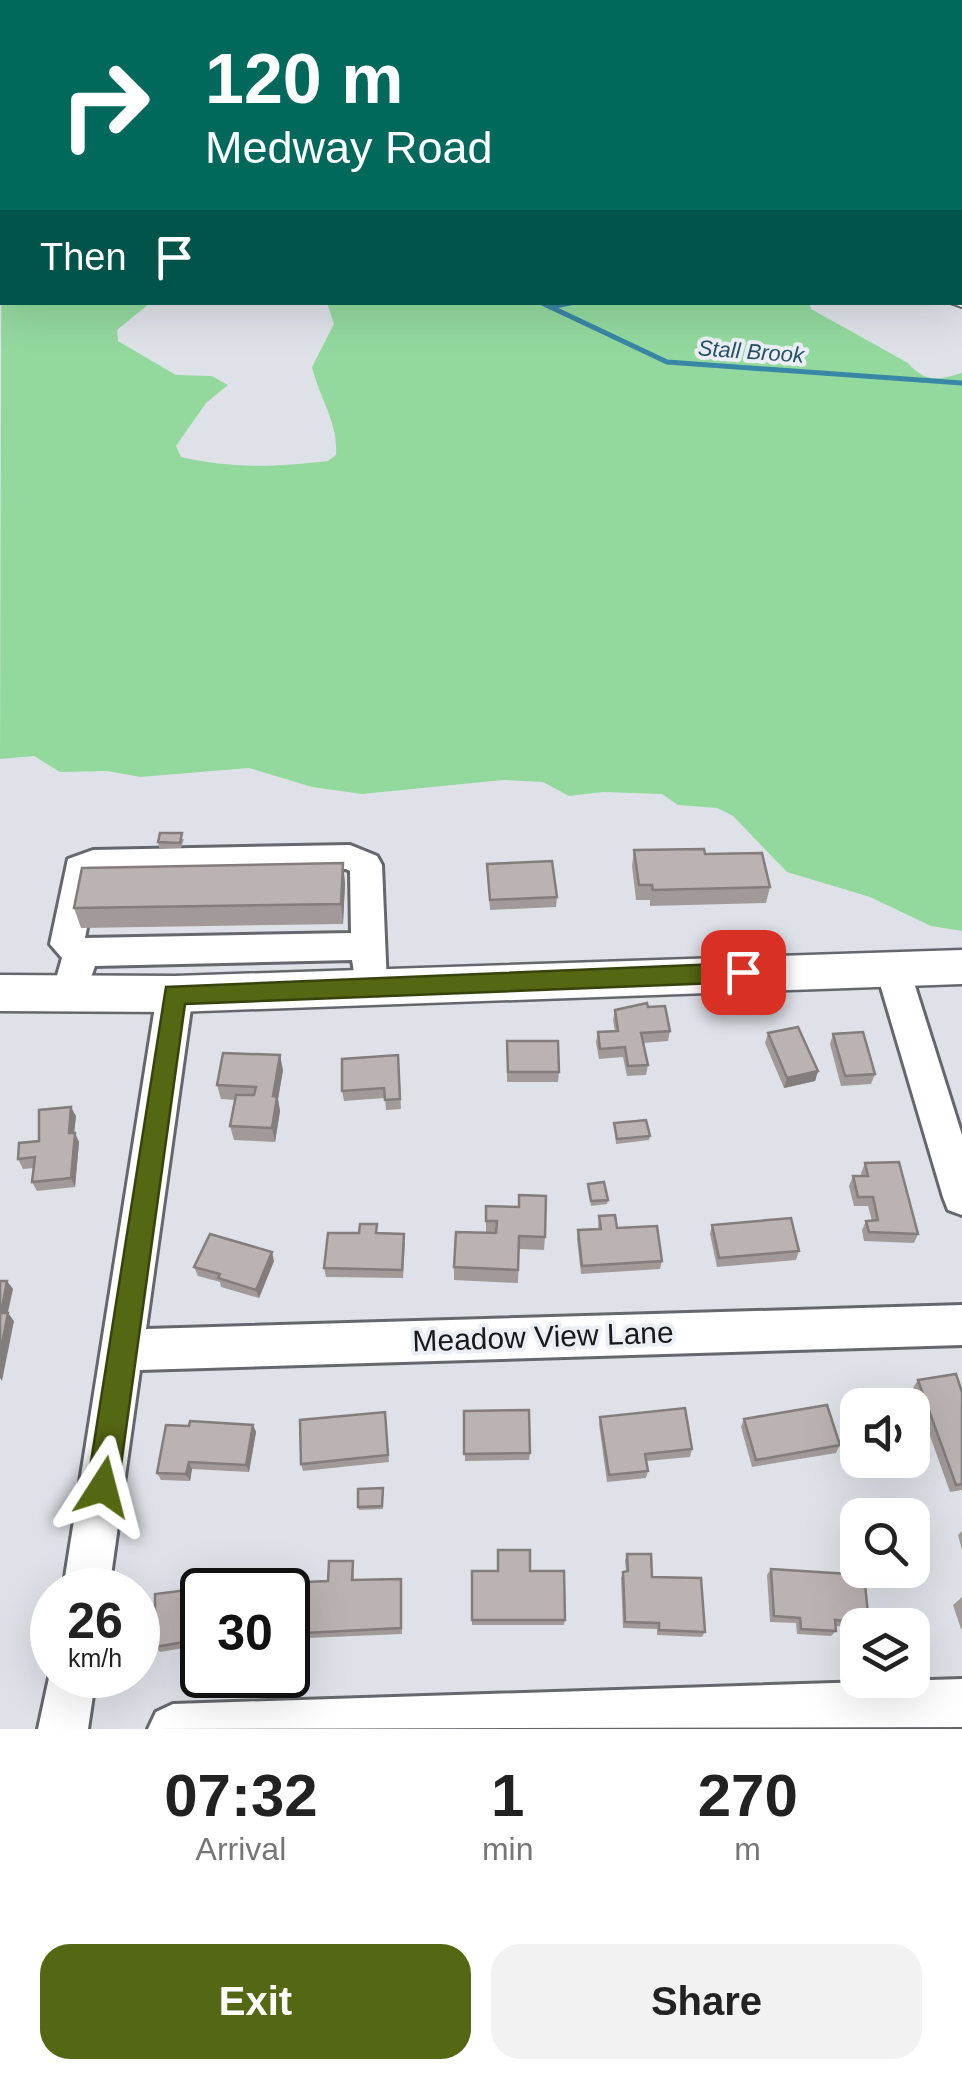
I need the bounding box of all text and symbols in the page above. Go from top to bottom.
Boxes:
icon: right [40,40,170,170]
text: 120 m [205,40,403,118]
text: Medway Road [205,122,493,173]
icon: arrive [147,230,202,285]
text: Then [40,236,127,278]
water label: Stall Brook [697,335,806,368]
pin [701,930,786,1015]
icon: arrive [716,945,771,1000]
street label: Meadow View Lane [412,1315,674,1358]
map controls [840,1388,930,1698]
button: sound [840,1388,930,1478]
position arrow [51,1435,155,1539]
button: search [840,1498,930,1588]
speed limit sign: 30 [180,1568,310,1698]
text: 26 [67,1593,123,1649]
button: layers [840,1608,930,1698]
text: km/h [68,1644,122,1672]
text: 07:32 [164,1762,318,1829]
text: 1 [491,1762,524,1829]
text: 270 [698,1762,798,1829]
text: Arrival [196,1831,286,1867]
text: min [482,1831,533,1867]
text: m [734,1831,761,1867]
button: Exit [40,1944,471,2059]
button: Share [491,1944,922,2059]

